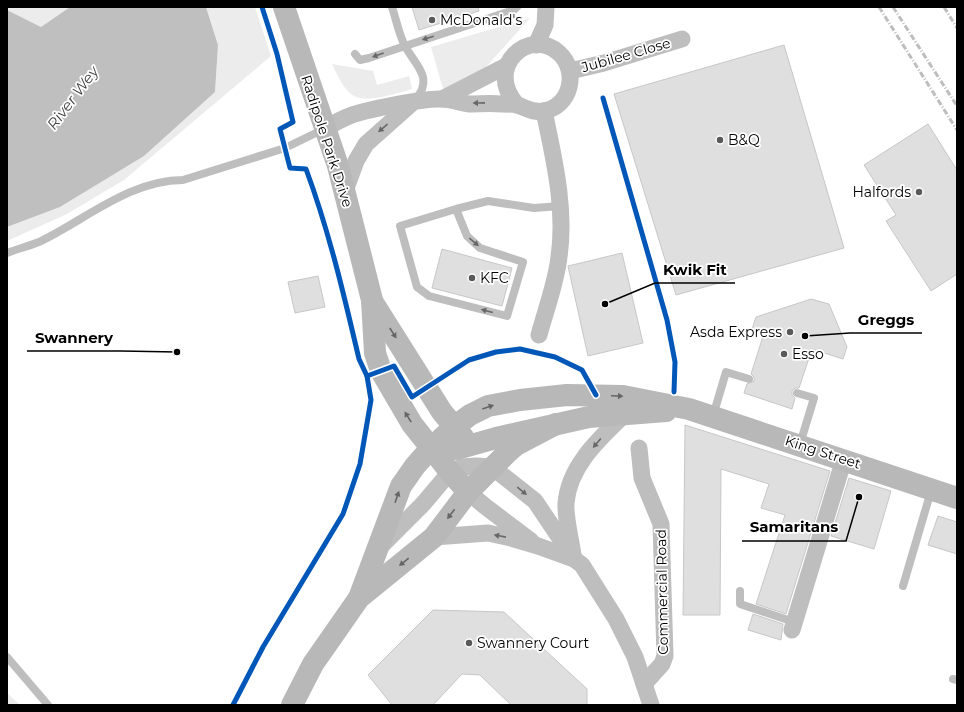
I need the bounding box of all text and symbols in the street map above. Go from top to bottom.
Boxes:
place label: McDonald's [440,11,522,29]
marker: McDonald's [427,15,437,25]
street label: Jubilee Close [578,34,673,77]
one-way arrow [421,35,433,41]
one-way arrow [372,52,384,58]
water label: River Wey [43,62,103,133]
street label: Radipole Park Drive [297,73,357,209]
one-way arrow [473,100,485,107]
one-way arrow [378,123,388,132]
place label: B&Q [728,131,760,149]
marker: B&Q [715,135,725,145]
place label: Halfords [852,183,911,201]
marker: Halfords [914,187,924,197]
one-way arrow [469,238,479,247]
callout: Kwik Fit [655,256,735,283]
text: Kwik Fit [663,260,727,279]
place label: KFC [480,269,509,287]
marker: KFC [467,273,477,283]
callout: Greggs [850,306,922,333]
one-way arrow [481,308,493,314]
text: Greggs [858,310,914,329]
place label: Asda Express [690,323,782,341]
callout: Swannery [27,324,121,351]
marker: Asda Express [785,327,795,337]
text: Swannery [35,328,114,347]
one-way arrow [389,328,397,338]
place label: Esso [792,345,824,363]
marker: Esso [779,349,789,359]
one-way arrow [611,392,623,399]
one-way arrow [483,404,495,410]
one-way arrow [404,411,411,423]
street label: King Street [783,431,864,473]
one-way arrow [592,437,601,448]
one-way arrow [517,487,528,496]
one-way arrow [395,491,401,503]
one-way arrow [447,509,456,520]
callout: Samaritans [742,514,846,541]
text: Samaritans [750,517,838,536]
street label: Commercial Road [652,529,672,655]
one-way arrow [494,532,506,538]
one-way arrow [399,557,410,566]
place label: Swannery Court [477,634,590,652]
marker: Swannery Court [464,638,474,648]

